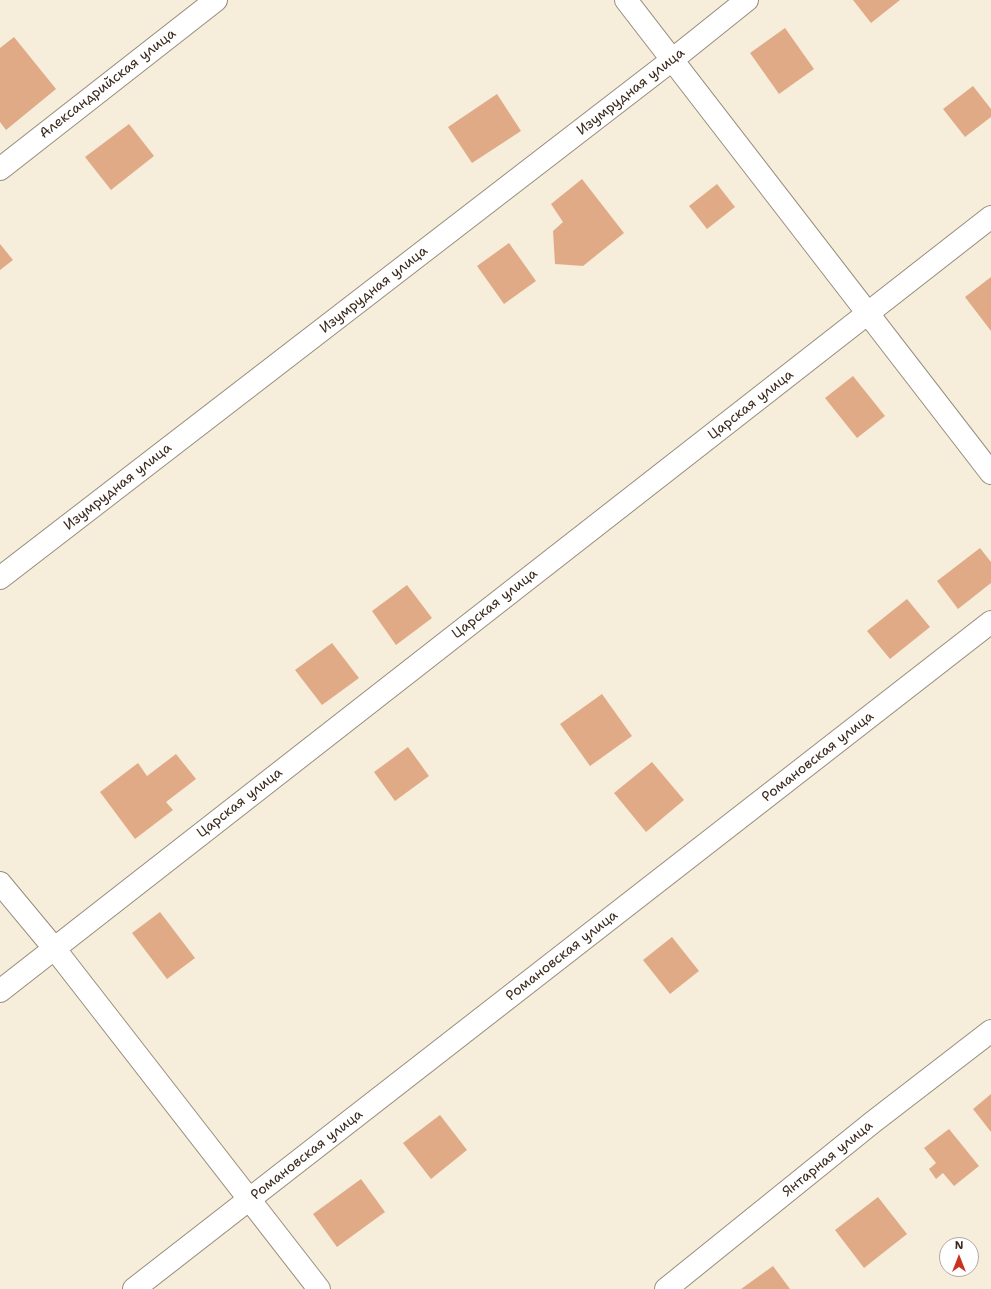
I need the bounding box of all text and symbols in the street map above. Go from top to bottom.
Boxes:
street label: Александрийская улица [36,25,180,143]
street label: Изумрудная улица [574,45,688,139]
street label: Изумрудная улица [317,243,431,337]
street label: Царская улица [705,366,797,444]
street label: Изумрудная улица [61,440,175,534]
street label: Царская улица [449,565,541,643]
street label: Романовская улица [759,708,877,806]
street label: Царская улица [194,764,286,842]
street label: Романовская улица [503,907,621,1005]
street label: Романовская улица [248,1106,366,1204]
street label: Янтарная улица [779,1117,877,1201]
north arrow [939,1237,979,1277]
text: N [955,1238,963,1253]

